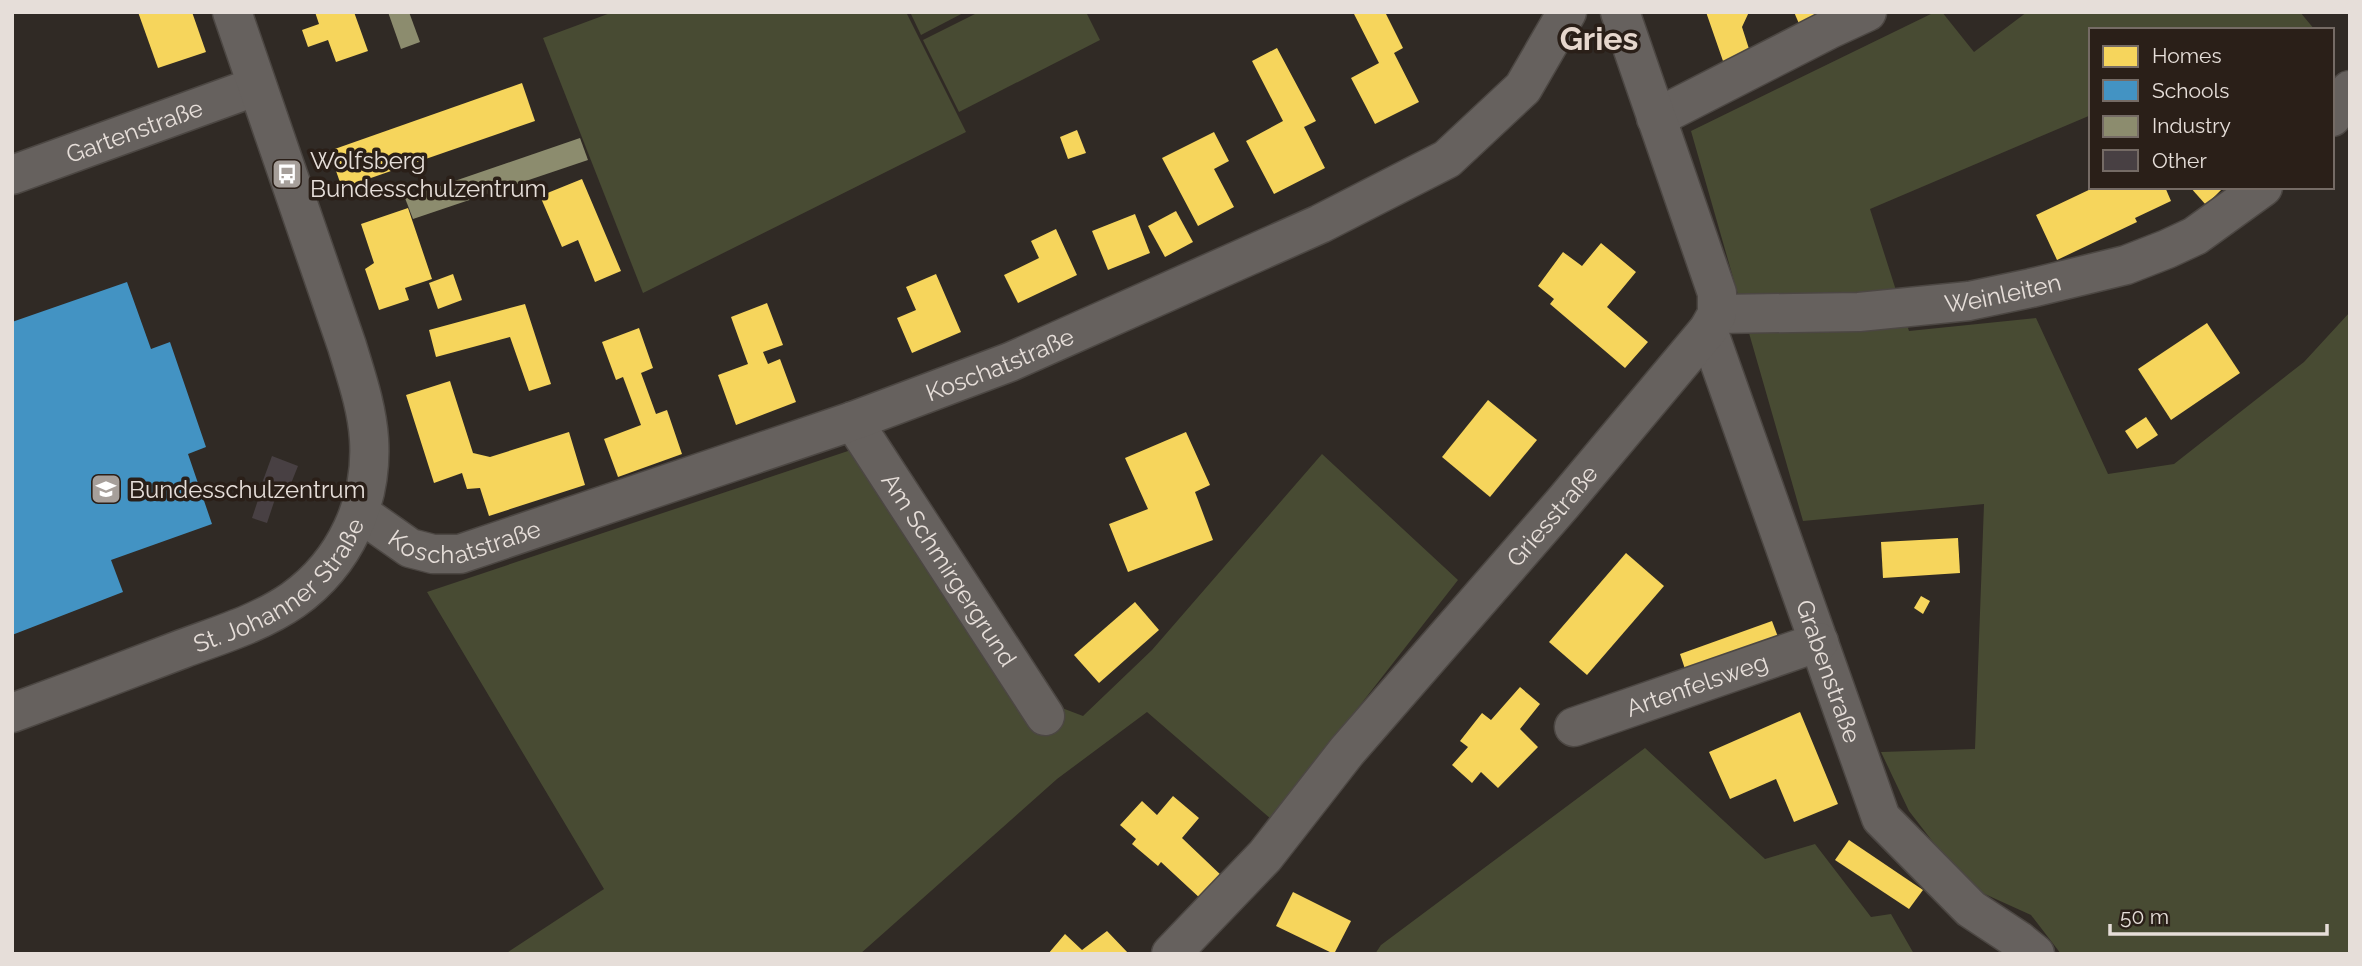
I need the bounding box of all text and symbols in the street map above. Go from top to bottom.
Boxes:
district label: Gries [1560,20,1638,57]
legend [2089,28,2334,189]
text: Homes [2152,43,2222,68]
text: Schools [2152,78,2229,103]
street label: Gartenstraße [62,93,206,169]
text: Industry [2152,113,2231,138]
place label: Wolfsberg Bundesschulzentrum [310,146,547,203]
text: Other [2152,148,2207,173]
bus stop icon: Wolfsberg Bundesschulzentrum [270,157,304,191]
street label: Weinleiten [1943,267,2064,318]
street label: Koschatstraße [922,321,1078,407]
street label: Griesstraße [1500,459,1603,572]
street label: Am Schmirgergrund [876,467,1023,672]
school or university icon: Bundesschulzentrum [89,472,123,506]
place label: Bundesschulzentrum [129,475,366,504]
street label: St. Johanner Straße [189,513,370,658]
street label: Koschatstraße [383,513,544,570]
street label: Grabenstraße [1790,596,1868,747]
street label: Artenfelsweg [1622,646,1771,722]
scale bar [2110,892,2327,936]
text: 50 m [2120,904,2169,929]

